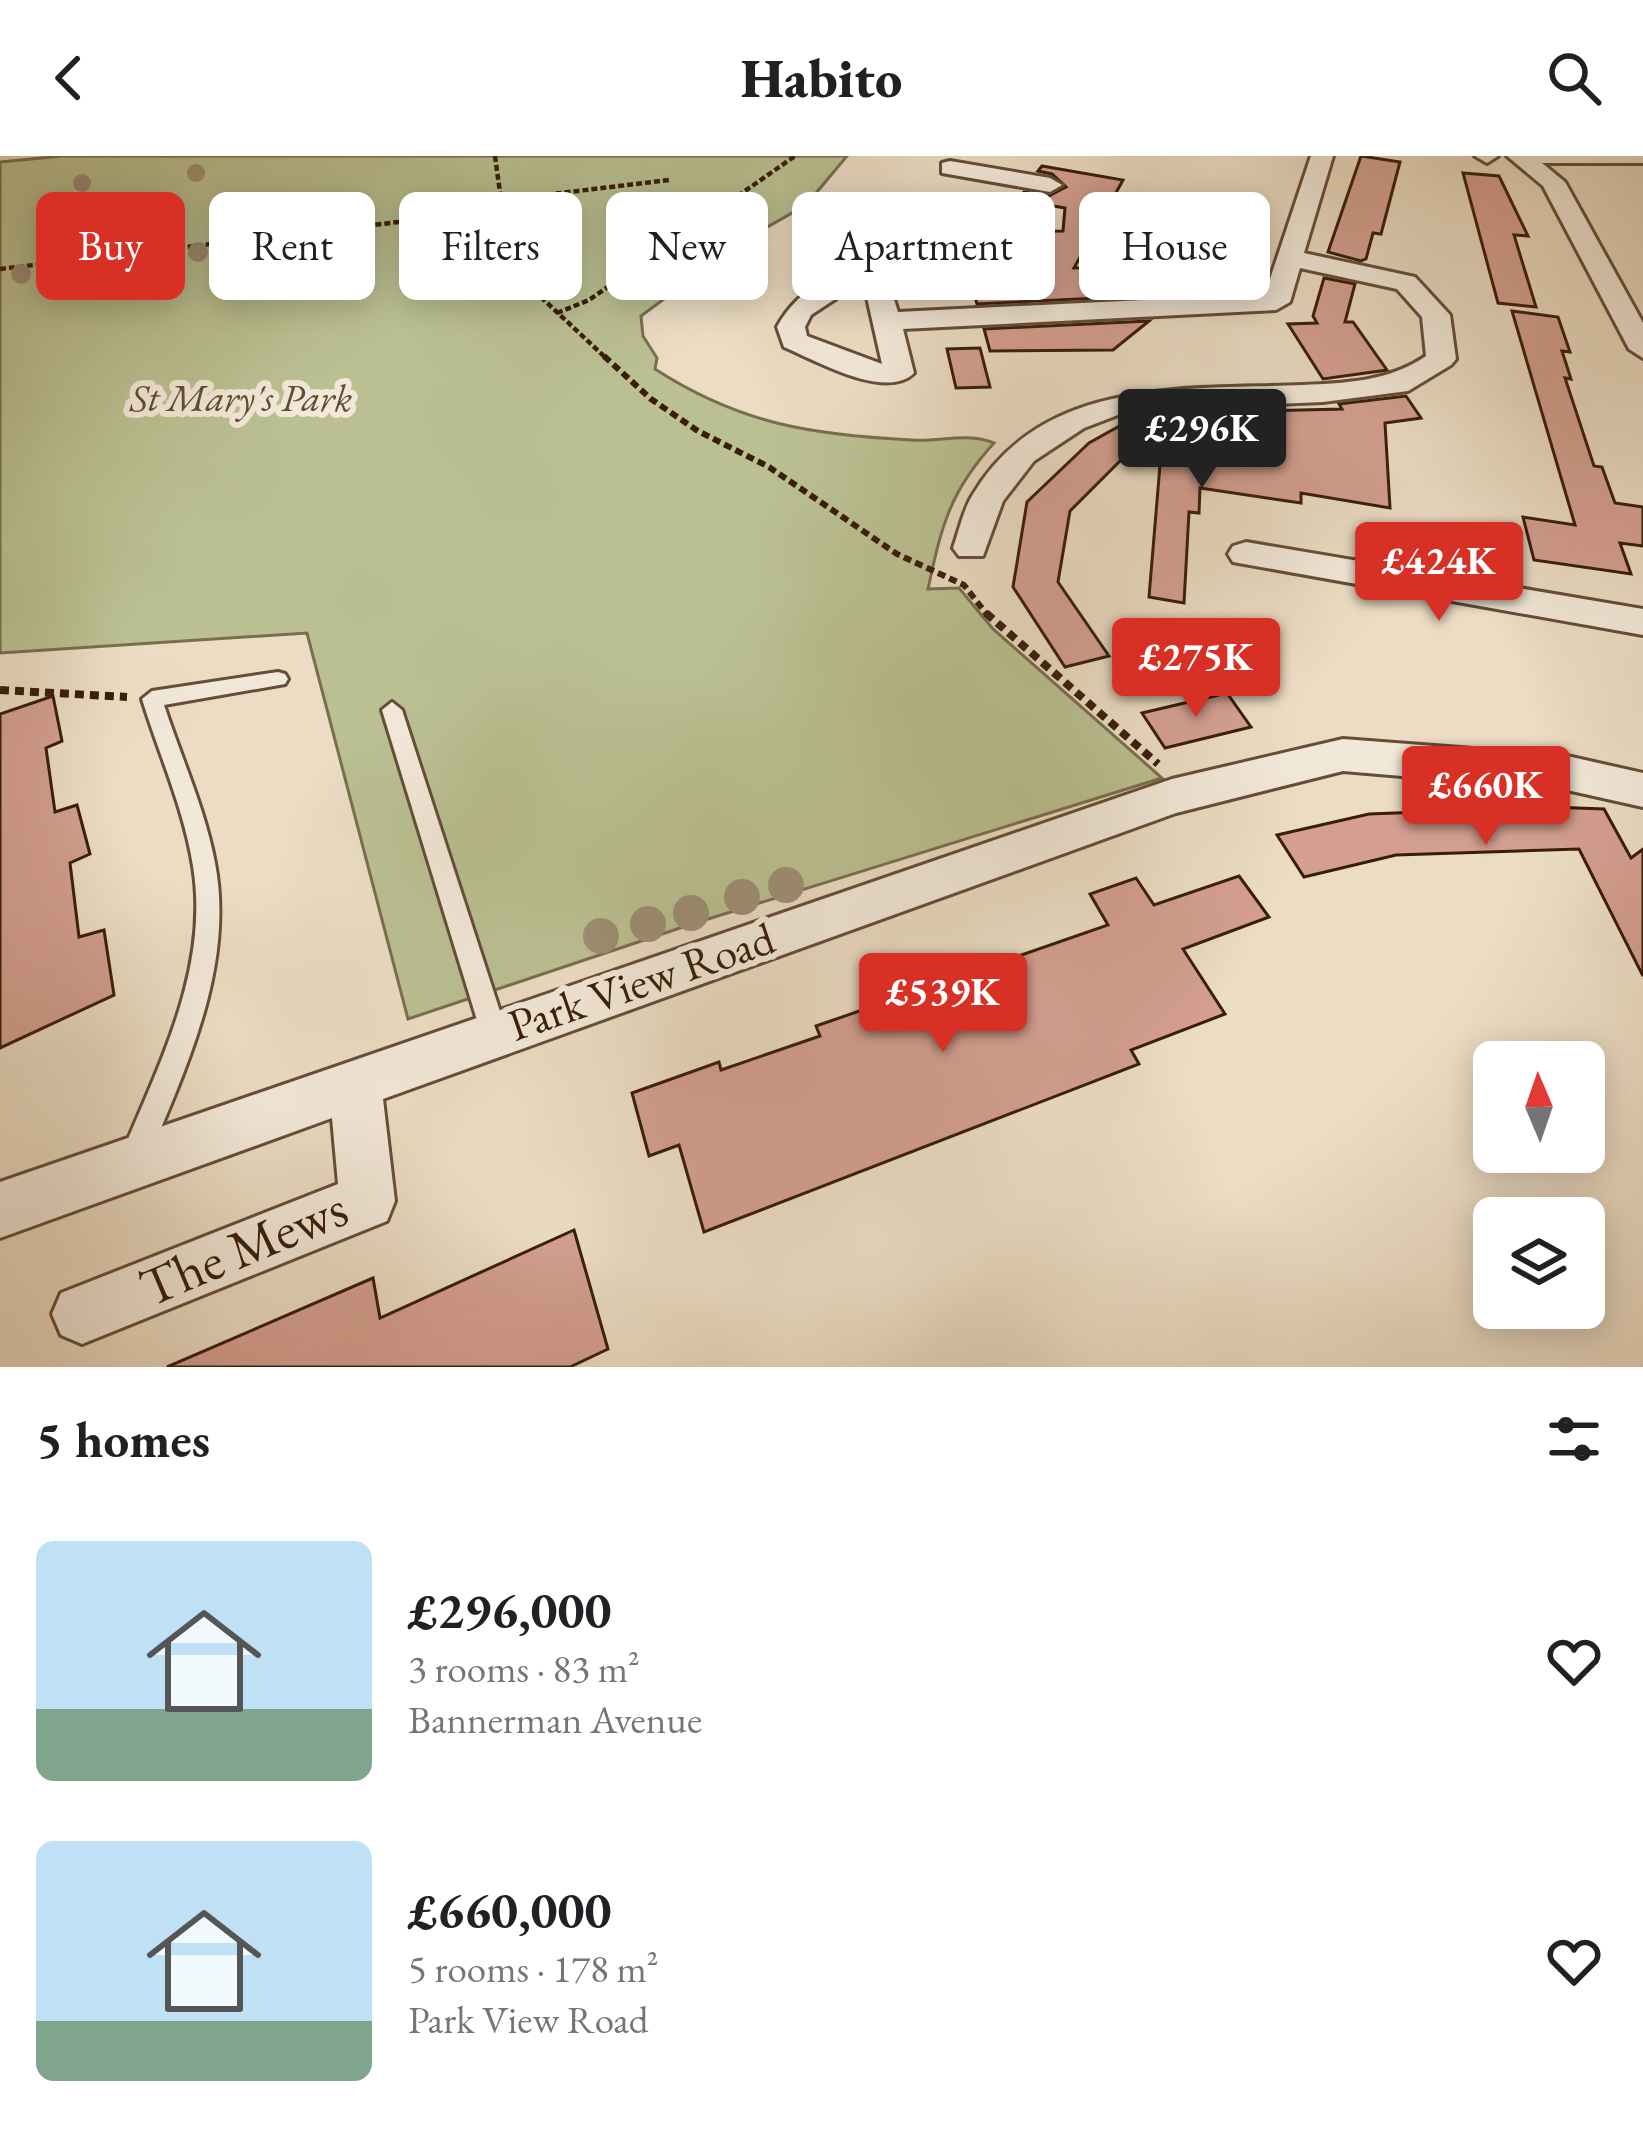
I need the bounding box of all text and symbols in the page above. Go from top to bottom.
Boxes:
text: Habito [741,43,902,113]
icon: back [36,45,102,111]
icon: search [1541,45,1607,111]
chip: Buy [36,192,185,300]
chip: Rent [209,192,375,300]
chip: Filters [399,192,582,300]
chip: New [606,192,768,300]
chip: Apartment [792,192,1055,300]
chip: House [1079,192,1270,300]
park label: St Mary's Park [129,372,353,423]
pin: £296K [1118,389,1286,491]
text: £296K [1145,402,1259,453]
pin: £424K [1355,522,1523,624]
text: £424K [1382,535,1496,586]
pin: £275K [1112,618,1280,720]
text: £275K [1139,631,1253,682]
pin: £660K [1402,746,1570,848]
text: £660K [1429,759,1543,810]
street label: Park View Road [500,908,782,1054]
pin: £539K [859,953,1027,1055]
text: £539K [886,966,1000,1017]
north arrow [1473,1041,1605,1173]
map controls [1473,1041,1605,1329]
street label: The Mews [129,1172,357,1322]
button: layers [1473,1197,1605,1329]
text: 5 homes [36,1406,210,1472]
icon: filters [1541,1406,1607,1472]
text: £296,000 [408,1577,611,1643]
icon: home [132,1589,276,1733]
icon: heart [1541,1628,1607,1694]
text: 3 rooms · 83 m² [408,1643,640,1694]
text: Bannerman Avenue [408,1694,702,1745]
text: £660,000 [408,1877,611,1943]
icon: home [132,1889,276,2033]
icon: heart [1541,1928,1607,1994]
text: 5 rooms · 178 m² [408,1943,659,1994]
text: Park View Road [408,1994,649,2045]

